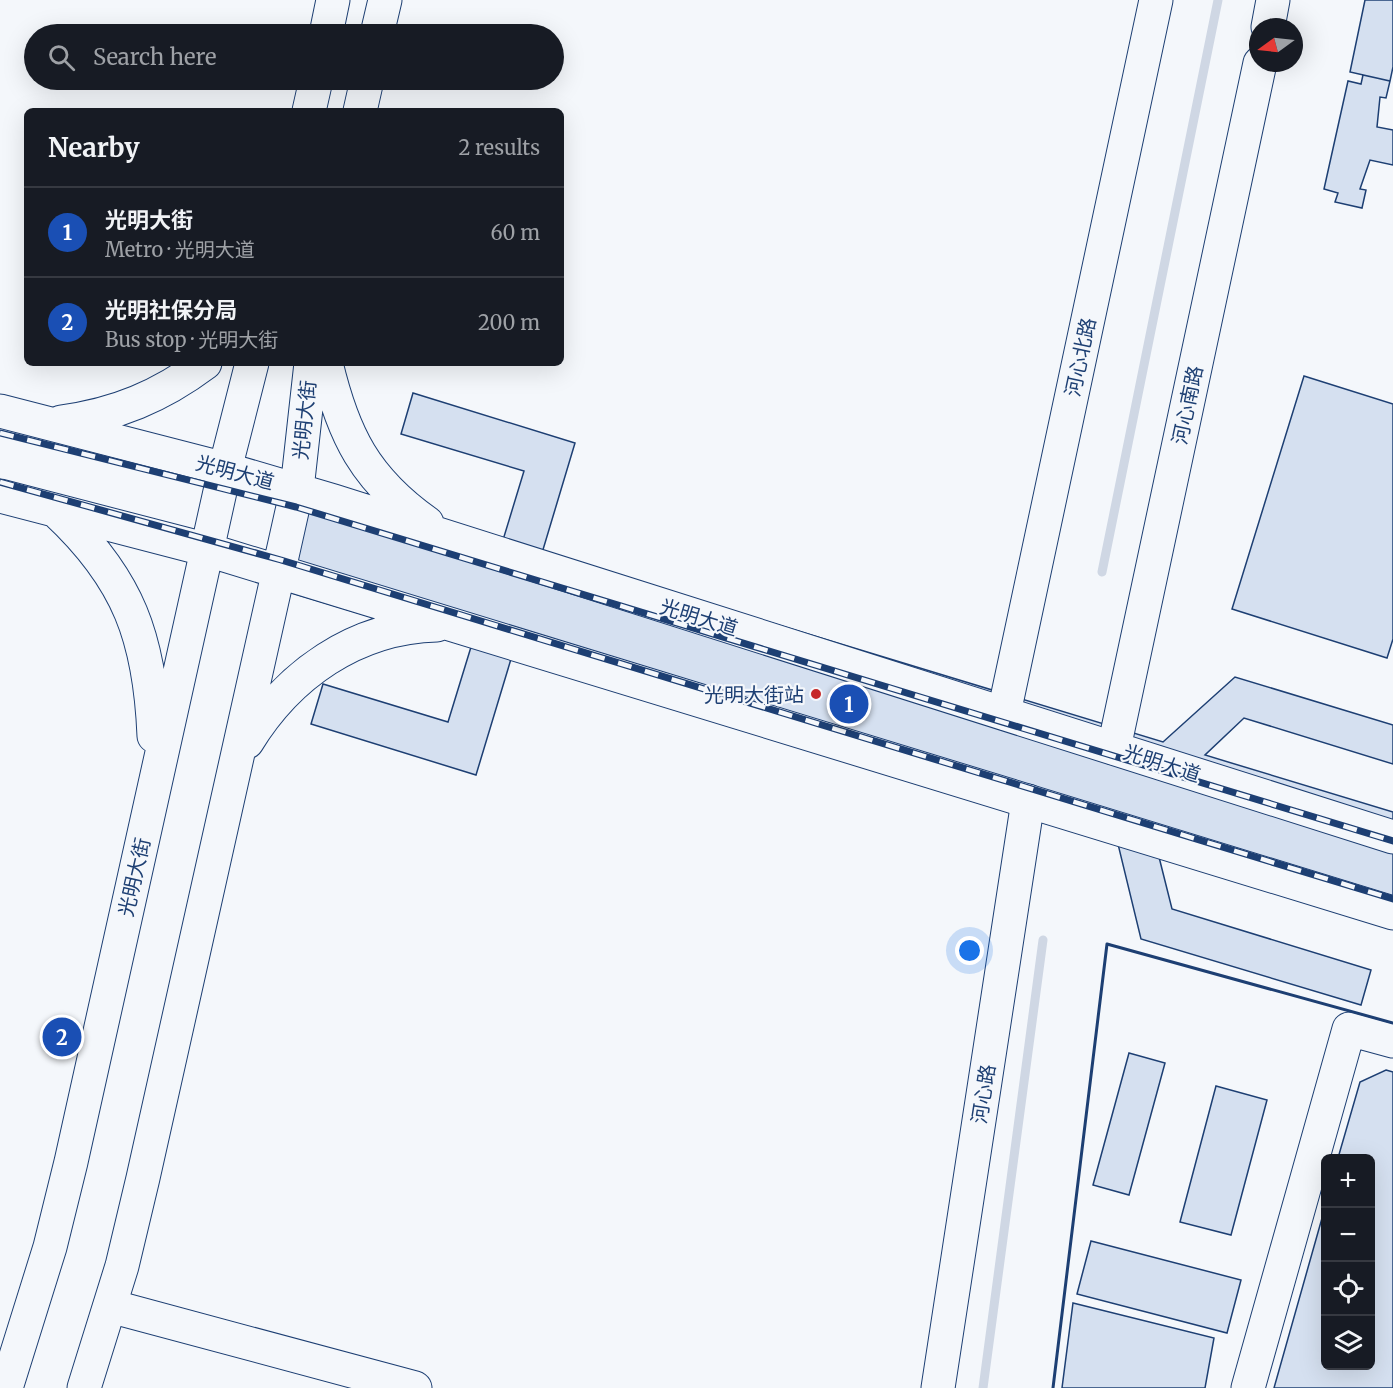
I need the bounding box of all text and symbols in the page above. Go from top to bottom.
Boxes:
north arrow [1249,18,1303,72]
search box [24,24,564,90]
icon: search [45,41,78,74]
text: Search here [93,43,216,71]
text: Nearby [48,131,140,164]
text: 2 results [458,135,540,160]
text: 光明大街 [105,206,193,234]
text: 1 [63,220,72,245]
text: 60 m [490,220,540,245]
text: Metro · 光明大道 [105,237,255,262]
text: 光明社保分局 [105,296,237,324]
text: 2 [62,310,73,335]
text: 200 m [478,310,540,335]
street label: 河心北路 [1059,315,1101,399]
text: Bus stop · 光明大街 [105,327,278,352]
street label: 河心南路 [1166,363,1208,447]
street label: 光明大街 [287,379,321,461]
street label: 光明大道 [193,450,277,494]
street label: 光明大道 [657,593,741,641]
place label: 光明大街站 [704,682,804,707]
pin: 1 [830,682,868,726]
marker: 光明大街站 [809,687,823,701]
street label: 光明大道 [1120,739,1204,787]
street label: 光明大街 [113,835,155,919]
your location [955,936,984,965]
pin: 2 [42,1014,82,1060]
street label: 河心路 [966,1062,1000,1126]
map controls [1321,1154,1375,1370]
button: + [1321,1154,1375,1208]
button: − [1321,1208,1375,1262]
button: locate [1321,1262,1375,1316]
button: layers [1321,1316,1375,1370]

